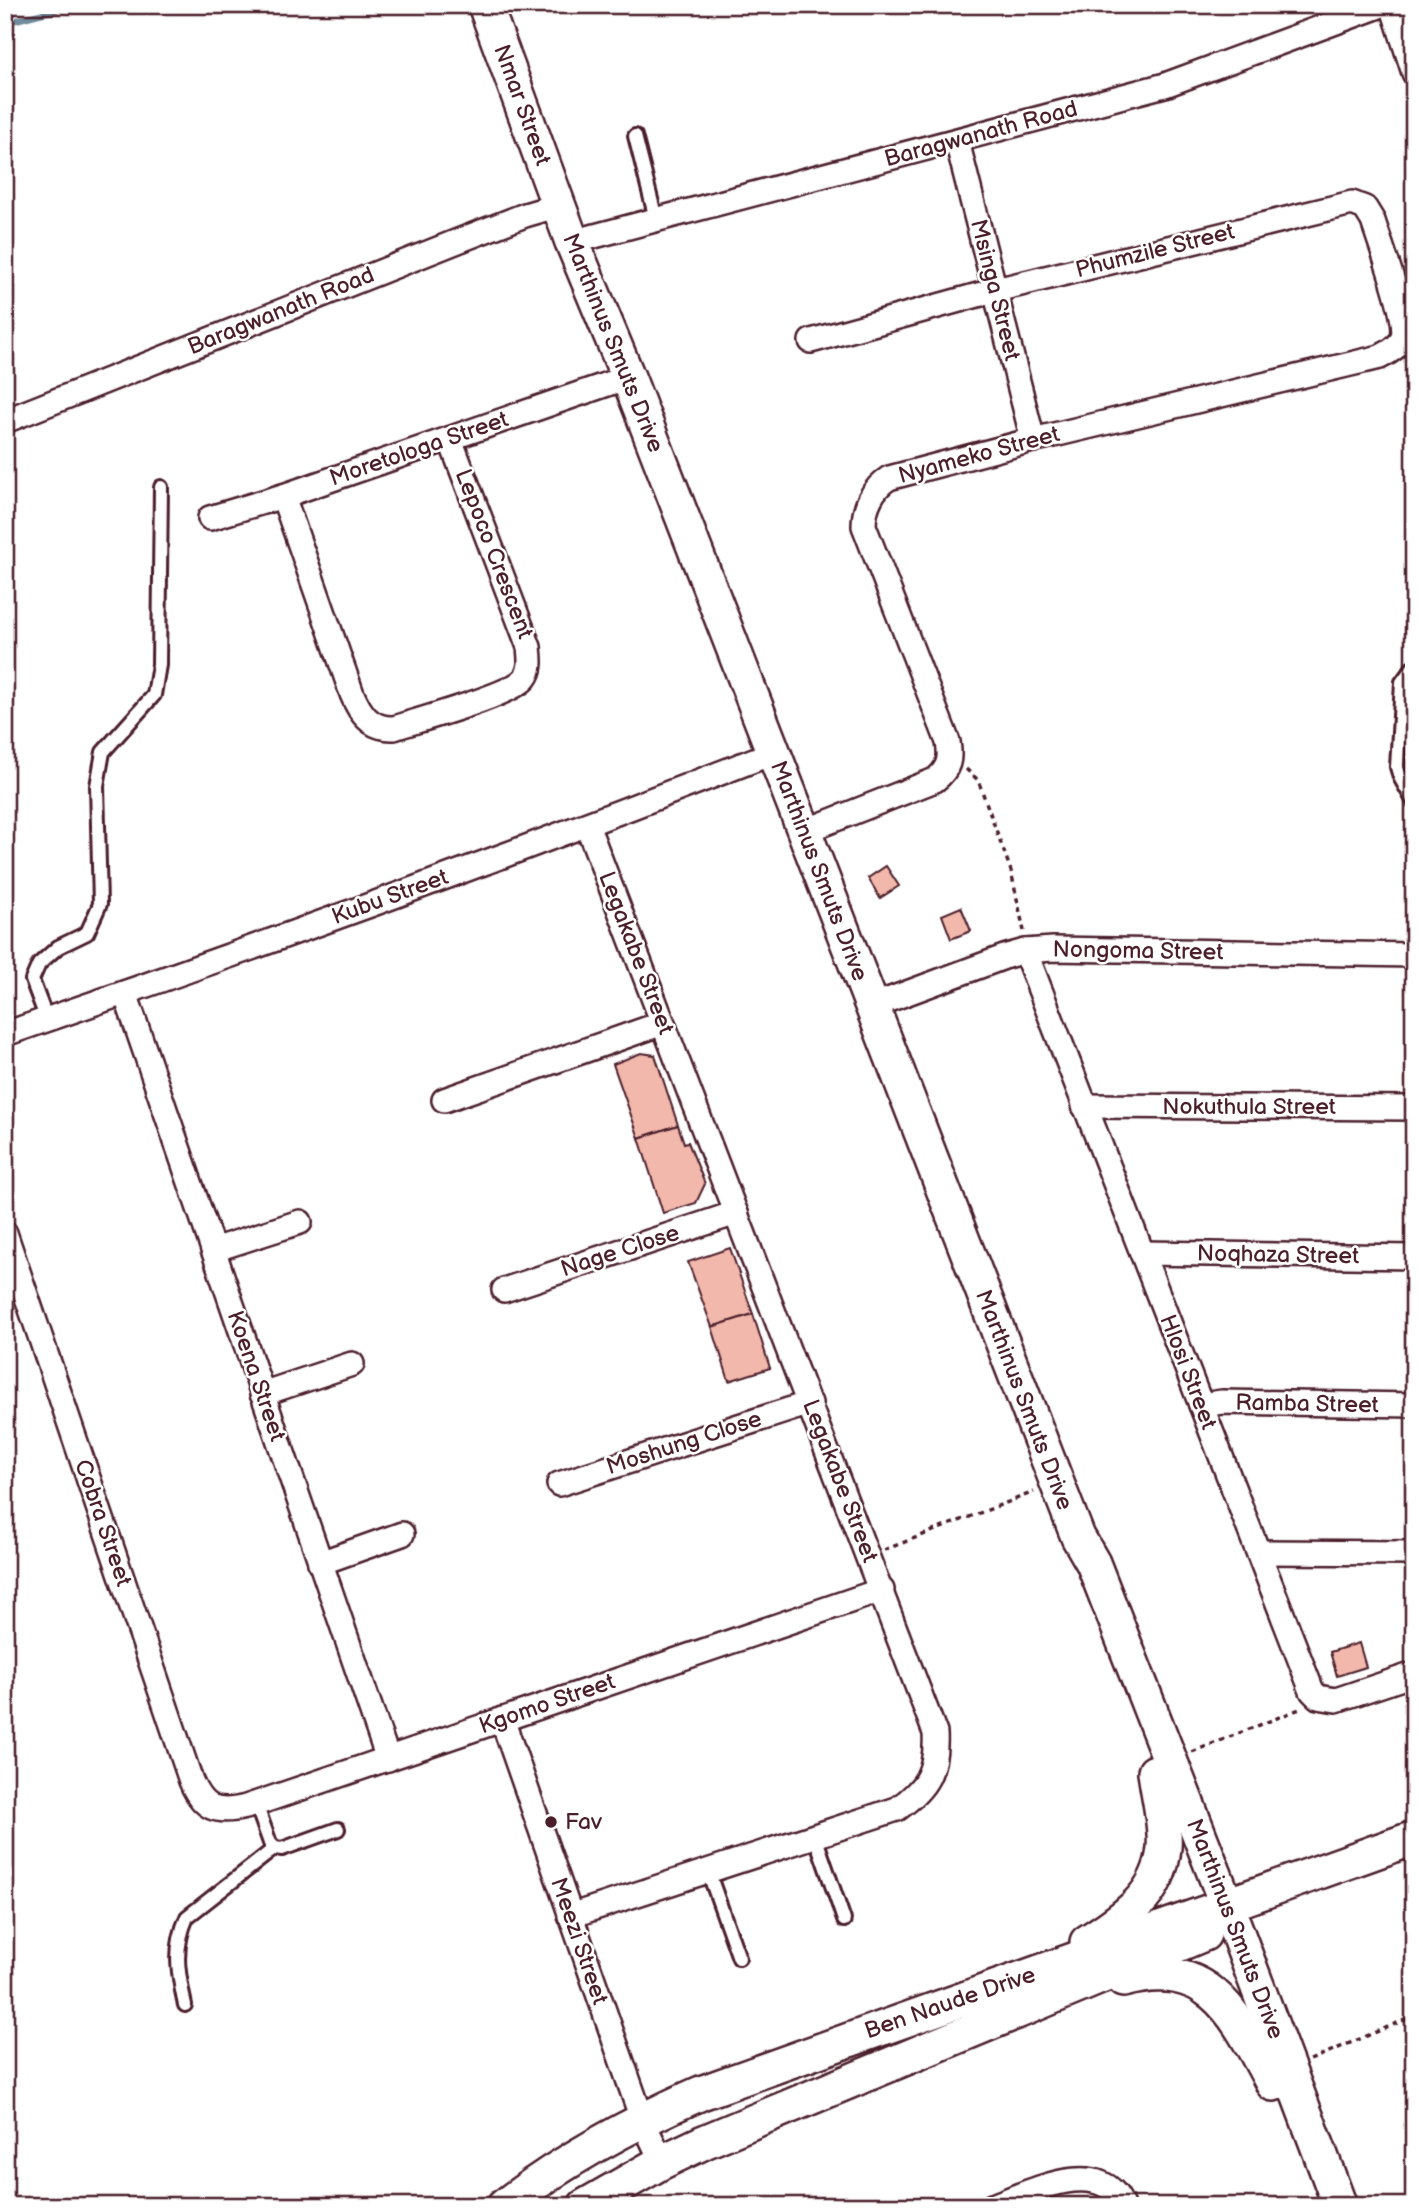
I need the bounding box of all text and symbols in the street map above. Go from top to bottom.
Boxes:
street label: Nmar Street [487,41,557,169]
street label: Baragwanath Road [881,95,1081,173]
street label: Msinga Street [964,216,1026,364]
street label: Phumzile Street [1073,218,1237,284]
street label: Marthinus Smuts Drive [556,229,670,457]
street label: Baragwanath Road [184,261,378,361]
street label: Moretologa Street [326,405,512,493]
street label: Nyameko Street [895,420,1063,490]
street label: Lepoco Crescent [449,465,539,643]
street label: Marthinus Smuts Drive [764,757,874,985]
street label: Kubu Street [328,863,452,931]
street label: Legakabe Street [592,868,680,1038]
street label: Nongoma Street [1052,936,1224,966]
street label: Nokuthula Street [1162,1093,1336,1121]
street label: Nage Close [557,1219,683,1283]
street label: Noqhaza Street [1197,1240,1359,1270]
street label: Marthinus Smuts Drive [969,1286,1079,1514]
street label: Koena Street [221,1307,291,1445]
street label: Hlosi Street [1153,1311,1223,1433]
street label: Ramba Street [1235,1389,1379,1419]
street label: Legakabe Street [796,1396,884,1566]
street label: Moshung Close [603,1405,765,1481]
street label: Cobra Street [68,1456,138,1590]
street label: Kgomo Street [475,1668,619,1740]
place label: Fav [565,1808,603,1836]
marker: Fav [543,1814,559,1830]
street label: Marthinus Smuts Drive [1180,1815,1290,2043]
street label: Meezi Street [544,1874,614,2008]
street label: Ben Naude Drive [861,1961,1039,2045]

